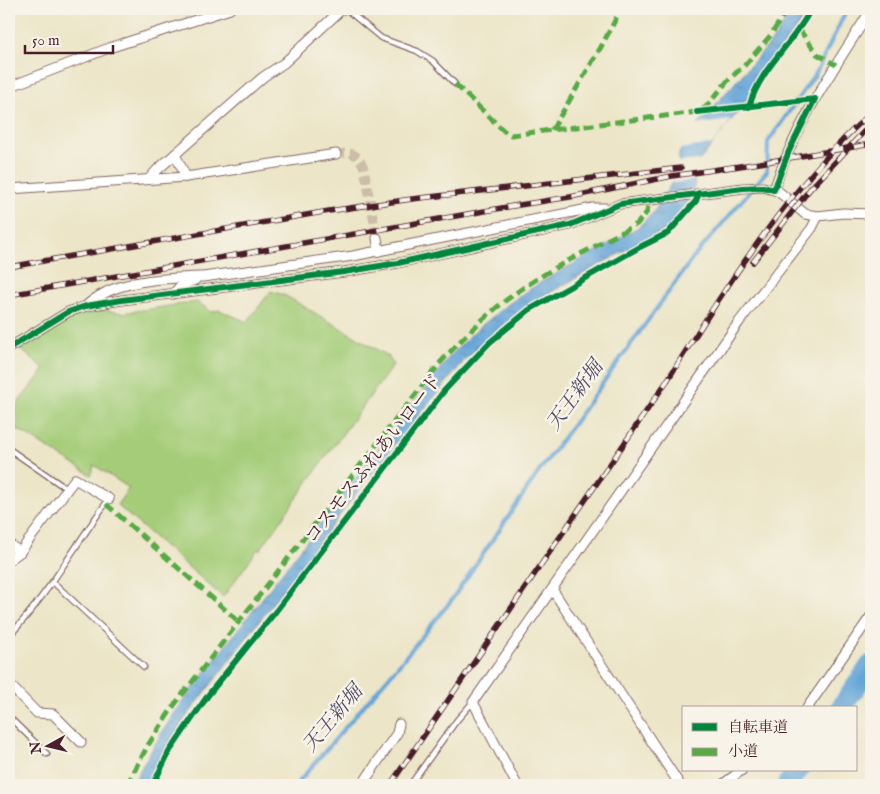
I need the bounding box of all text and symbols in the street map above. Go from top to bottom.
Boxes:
scale bar [25,22,112,54]
text: 50 m [32,31,60,50]
water label: 天王新堀 [541,354,610,436]
street label: コスモスふれあいロード [300,369,448,549]
water label: 天王新堀 [298,678,370,758]
legend [682,706,858,772]
text: 自転車道 [728,718,788,737]
north arrow [22,722,72,772]
text: N [26,740,46,756]
text: 小道 [728,742,758,761]

